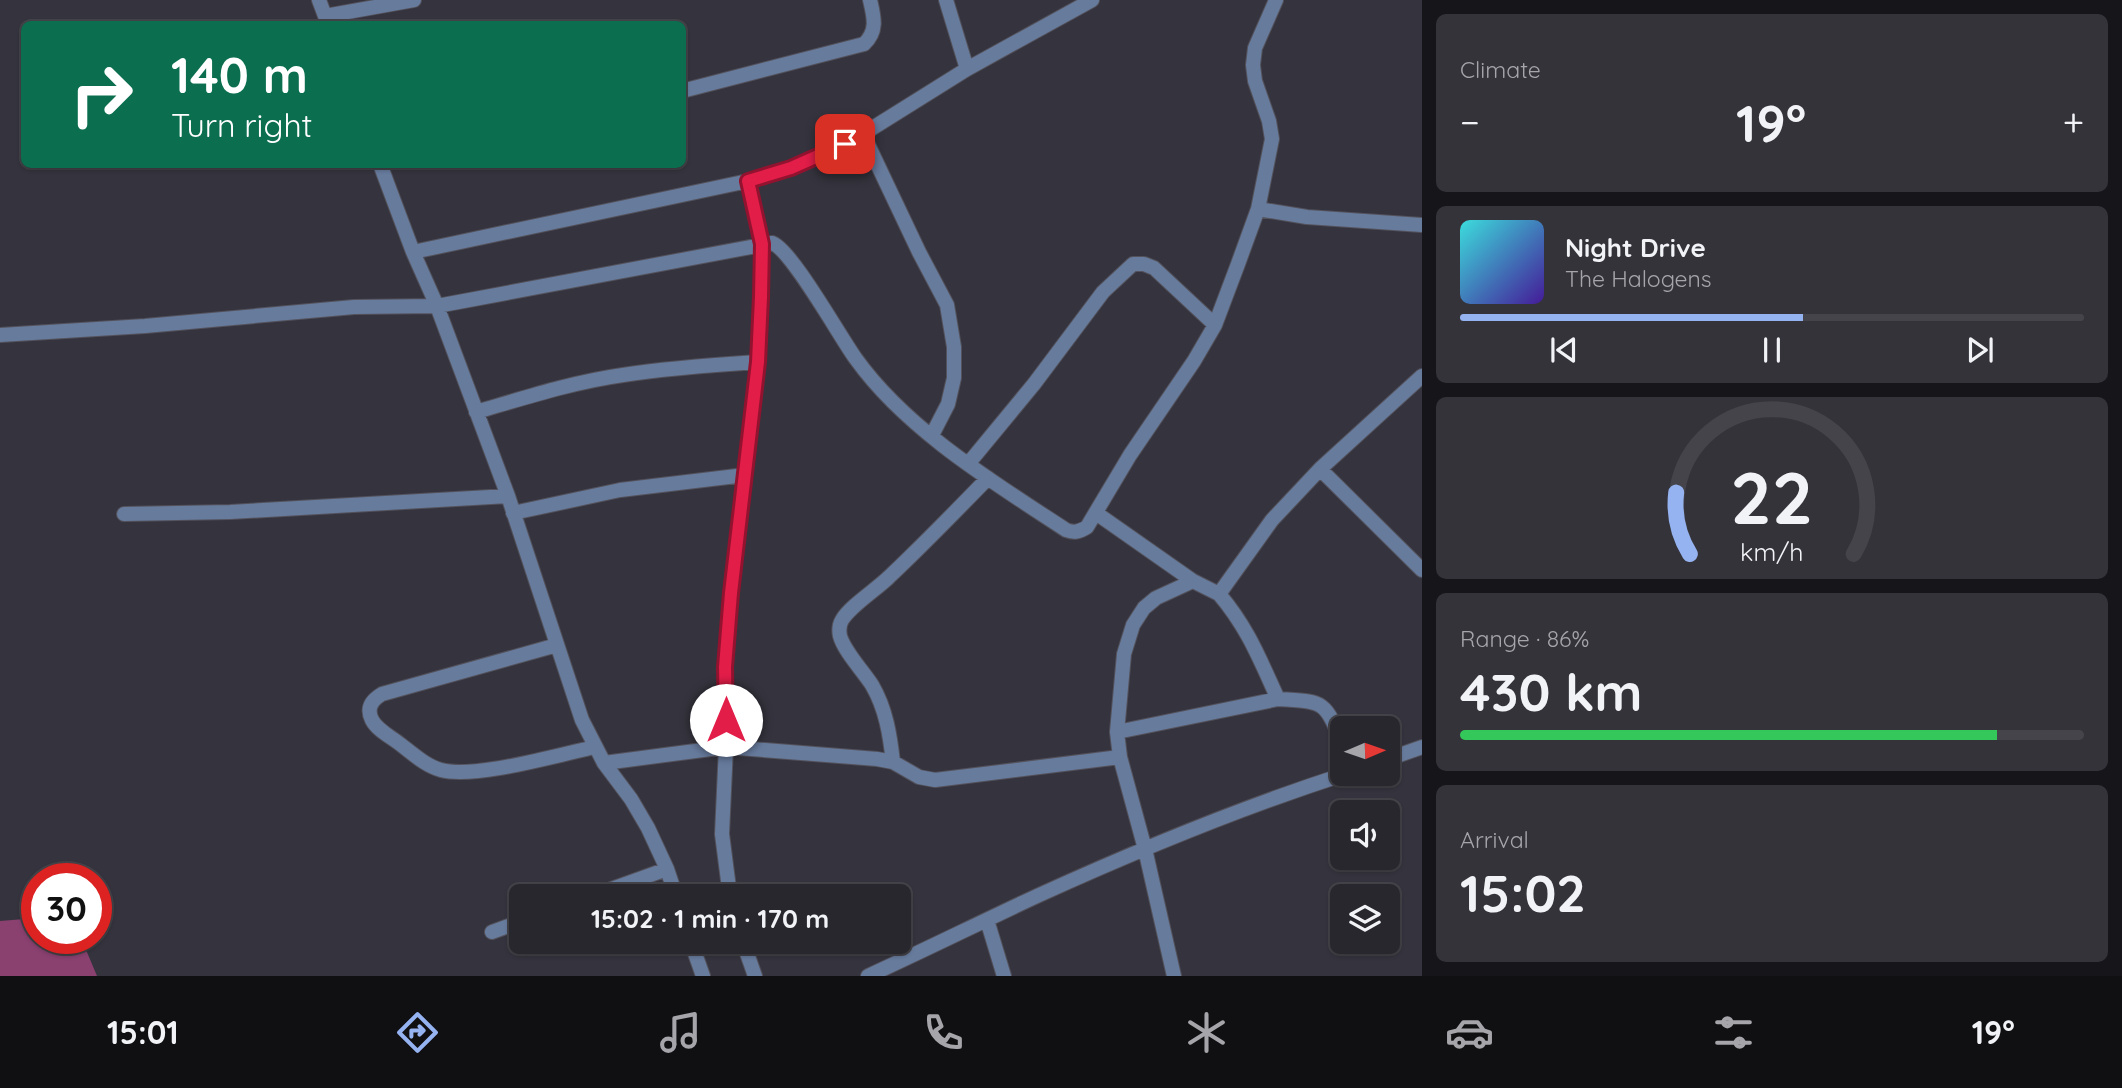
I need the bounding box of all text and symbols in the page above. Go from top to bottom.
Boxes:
text: 140 m [171,44,308,105]
icon: right [56,49,147,140]
text: Climate [1460,55,1541,84]
text: 19° [1736,90,1806,155]
text: − [1460,98,1480,146]
text: + [2063,98,2084,146]
text: Turn right [171,105,312,145]
pin [815,114,875,174]
icon: arrive [826,125,864,163]
text: Night Drive [1565,231,1706,264]
text: The Halogens [1565,264,1712,293]
icon: previous [1545,331,1583,369]
icon: pause [1753,331,1791,369]
icon: next [1961,331,1999,369]
text: 22 [1731,451,1813,542]
text: km/h [1740,536,1804,567]
text: Range · 86% [1460,624,1589,653]
text: 430 km [1460,659,1643,724]
position arrow [689,683,763,757]
north arrow [1330,716,1400,786]
map controls [1330,716,1400,954]
button: sound [1330,800,1400,870]
text: Arrival [1460,825,1529,854]
text: 15:02 [1460,860,1586,925]
speed limit sign: 30 [21,863,112,954]
button: layers [1330,884,1400,954]
text: 15:02 · 1 min · 170 m [591,902,829,935]
icon: directions [393,1008,442,1057]
icon: music [656,1008,705,1057]
icon: phone [919,1008,968,1057]
icon: climate [1182,1008,1231,1057]
icon: car [1445,1008,1494,1057]
icon: filters [1709,1008,1758,1057]
text: 15:01 [107,1012,179,1052]
text: 19° [1972,1012,2015,1052]

